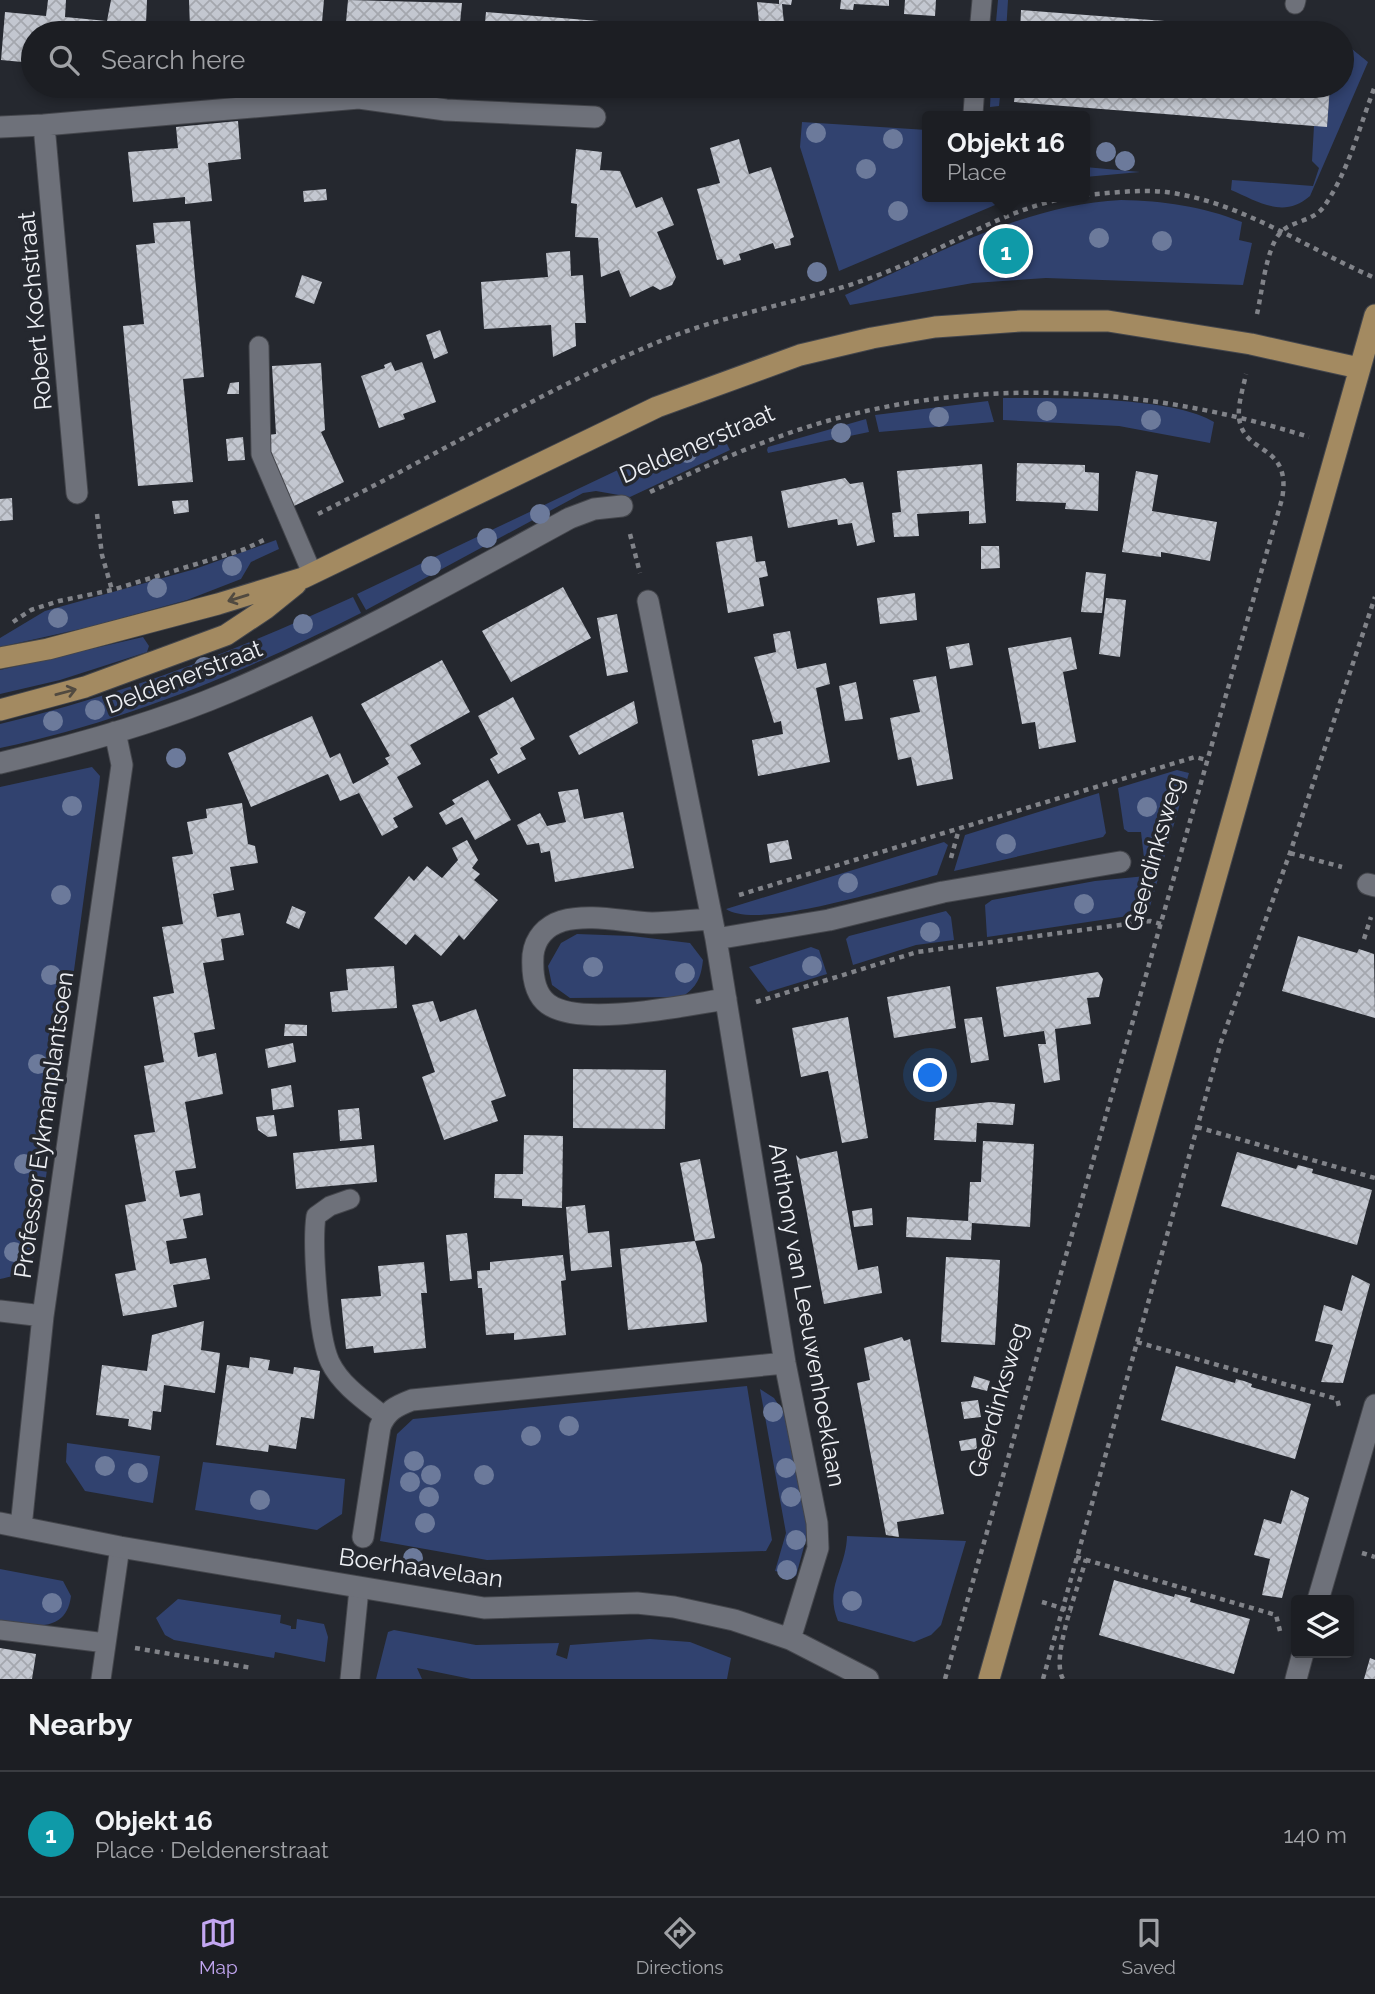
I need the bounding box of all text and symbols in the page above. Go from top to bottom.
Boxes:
search box [21,21,1354,98]
icon: search [45,41,83,79]
text: Search here [101,45,245,75]
popup [922,111,1090,202]
text: Objekt 16 [947,128,1065,158]
text: Place [947,158,1006,185]
street label: Robert Kochstraat [11,211,58,412]
pin: 1 [983,225,1029,277]
street label: Deldenerstraat [615,398,779,489]
one-way arrow [227,593,249,605]
street label: Deldenerstraat [101,633,266,720]
one-way arrow [55,685,77,698]
street label: Geerdinksweg [1118,773,1189,935]
street label: Professor Eykmanplantsoen [8,970,79,1280]
your location [913,1058,947,1092]
street label: Anthony van Leeuwenhoeklaan [763,1141,852,1489]
street label: Geerdinksweg [962,1319,1033,1481]
street label: Boerhaavelaan [337,1542,505,1593]
map controls [1291,1595,1354,1658]
button: layers [1291,1595,1354,1658]
text: Nearby [28,1707,132,1742]
text: Objekt 16 [95,1806,213,1836]
text: 1 [45,1821,57,1848]
text: 140 m [1284,1821,1347,1848]
text: Place · Deldenerstraat [95,1836,329,1863]
tab: Map [199,1914,238,1978]
tab: Directions [636,1914,724,1978]
tab: Saved [1122,1914,1176,1978]

